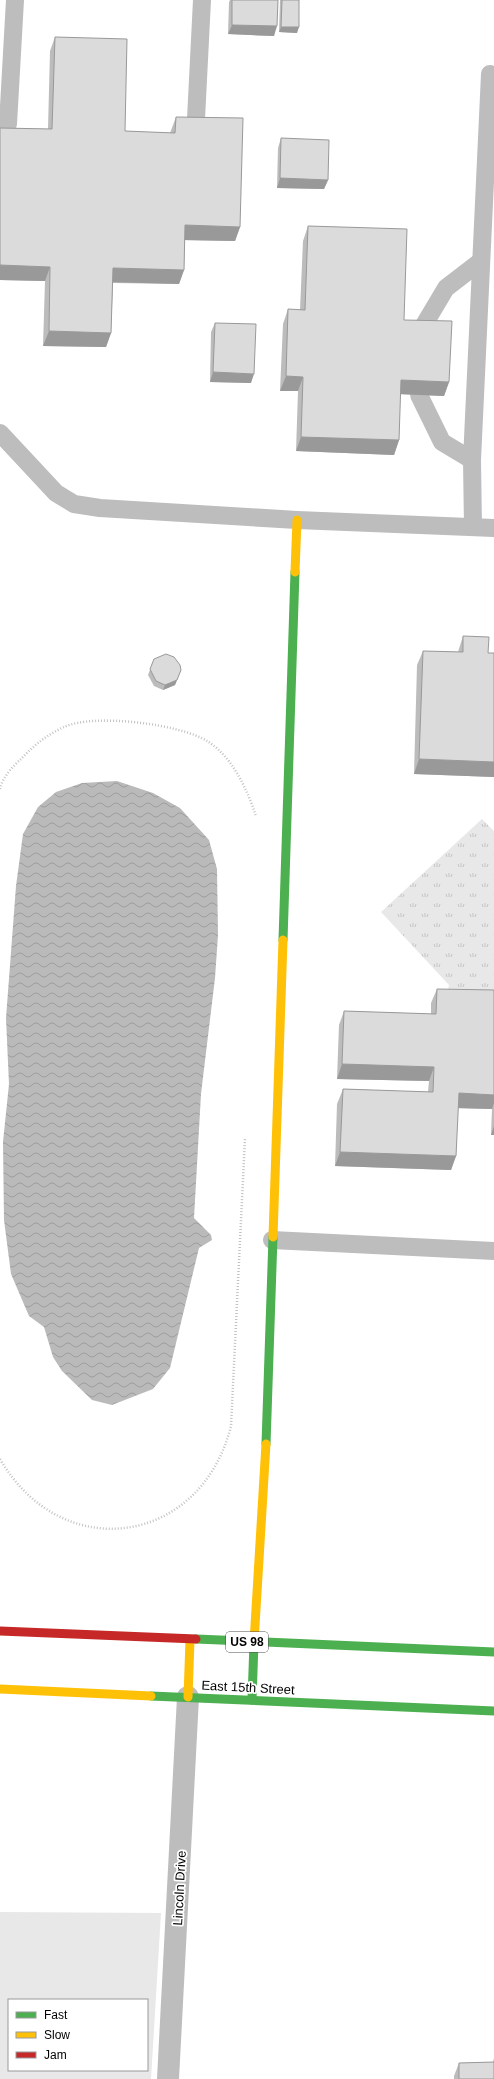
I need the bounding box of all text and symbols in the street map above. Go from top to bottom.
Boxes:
road number: US 98 [226,1632,268,1652]
street label: East 15th Street [201,1678,295,1697]
street label: Lincoln Drive [170,1850,189,1926]
legend [8,1999,148,2071]
text: Fast [44,2008,68,2022]
text: Slow [44,2028,70,2042]
text: Jam [44,2048,67,2062]

